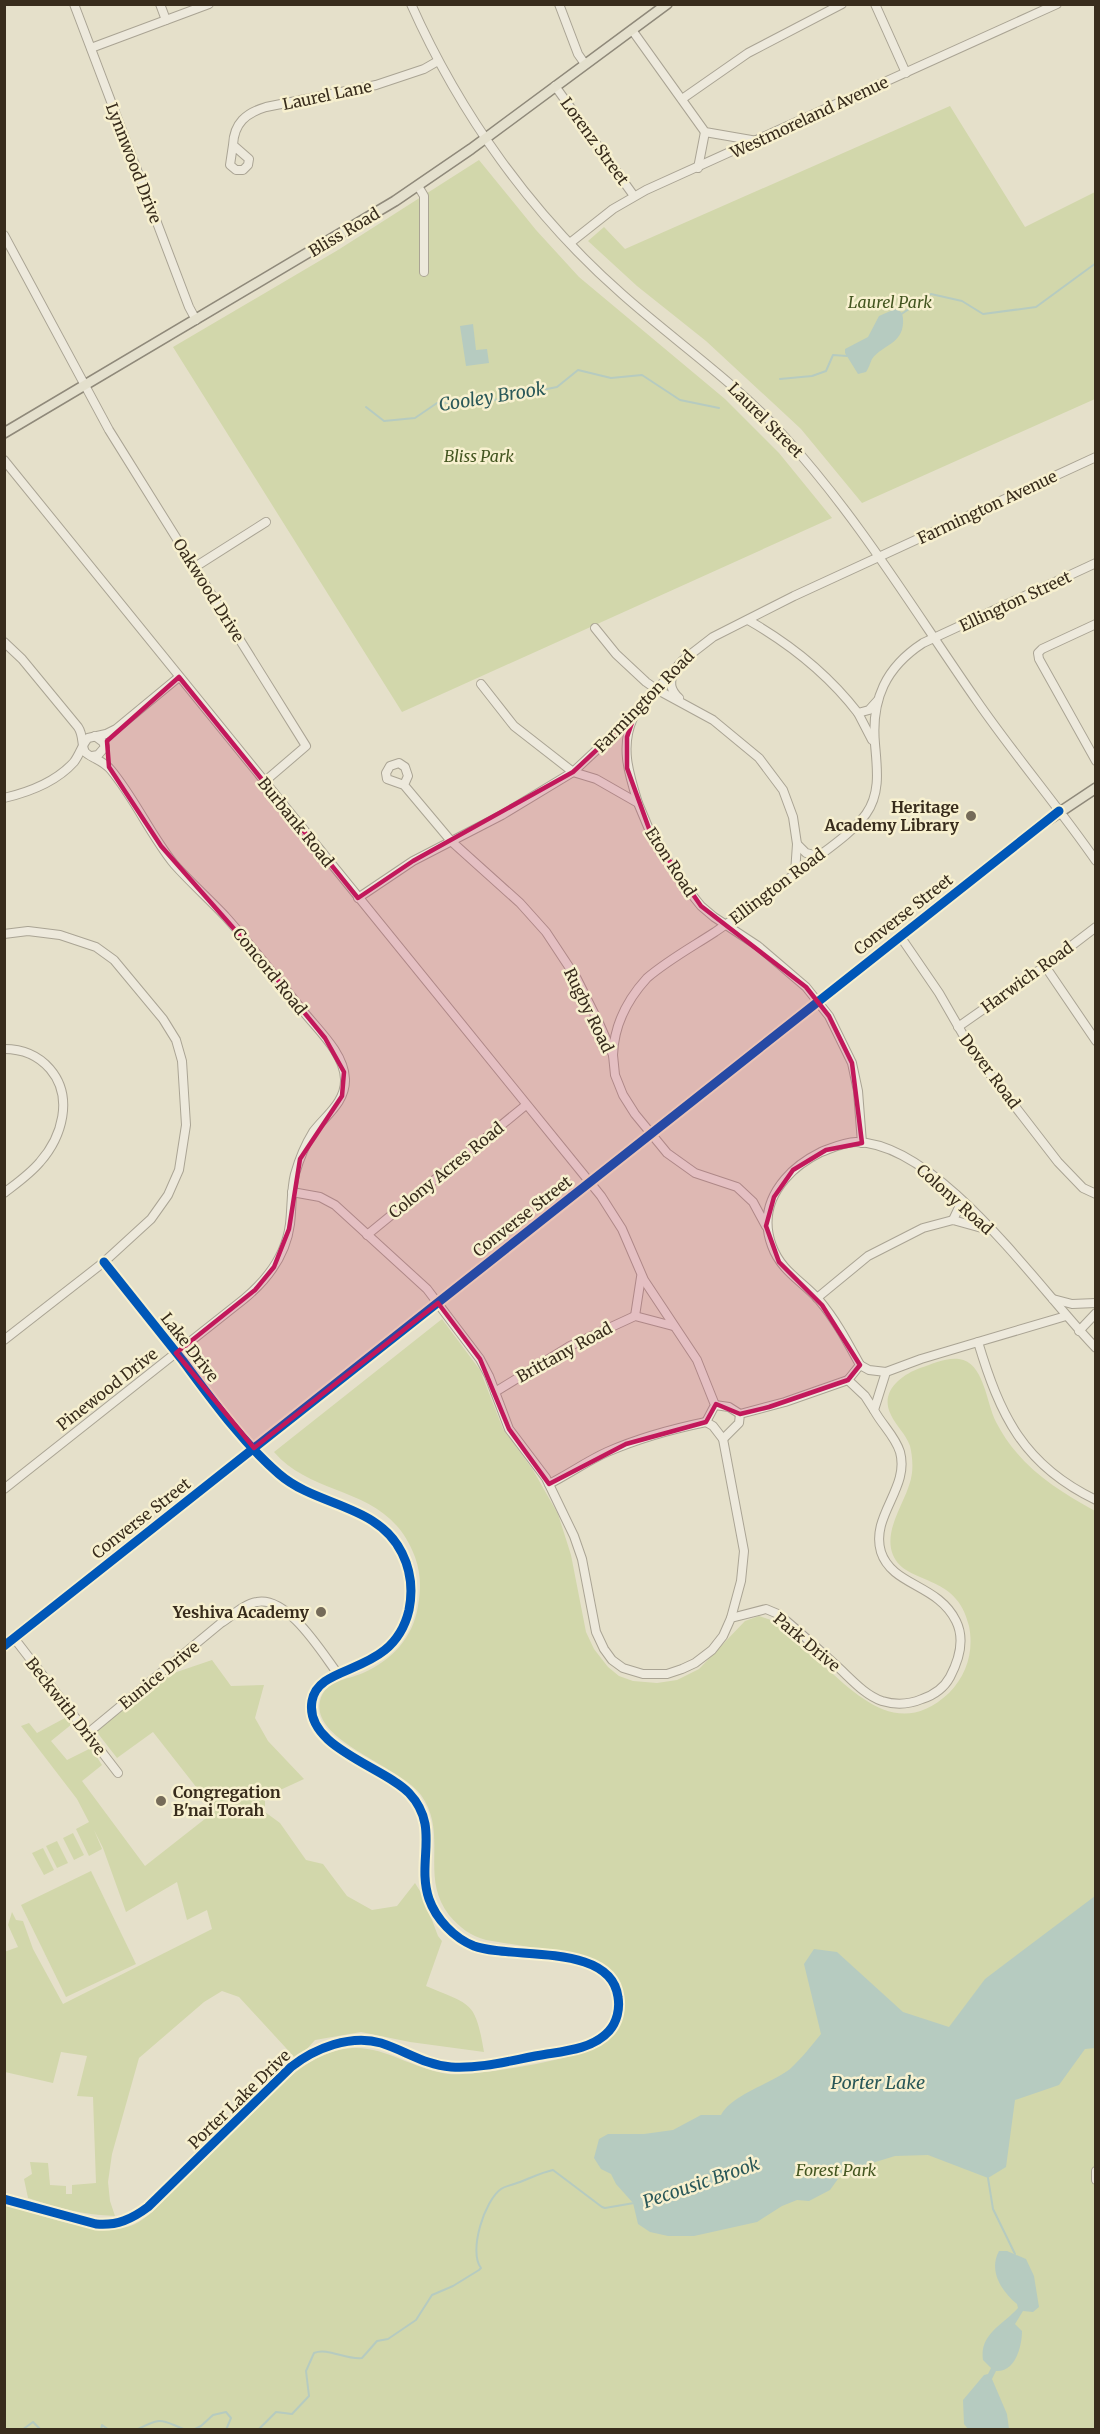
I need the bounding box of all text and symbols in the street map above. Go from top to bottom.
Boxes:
street label: Westmoreland Avenue [726,72,891,163]
street label: Laurel Lane [281,76,373,114]
street label: Lorenz Street [557,93,634,189]
street label: Lynnwood Drive [102,100,166,226]
street label: Bliss Road [305,203,383,261]
park label: Laurel Park [848,292,932,312]
water label: Cooley Brook [437,377,547,416]
street label: Laurel Street [724,378,808,462]
park label: Bliss Park [444,446,514,466]
street label: Farmington Avenue [914,466,1060,548]
street label: Oakwood Drive [169,535,249,645]
street label: Ellington Street [956,566,1075,636]
street label: Farmington Road [590,645,698,756]
street label: Burbank Road [254,773,338,871]
place label: Heritage Academy Library [823,797,960,835]
marker: Heritage Academy Library [964,809,978,823]
street label: Eton Road [641,824,701,901]
street label: Ellington Road [725,843,829,928]
street label: Converse Street [850,869,957,959]
street label: Concord Road [229,923,311,1019]
street label: Harwich Road [977,937,1077,1017]
street label: Rugby Road [560,964,618,1056]
street label: Dover Road [955,1030,1025,1113]
street label: Colony Acres Road [385,1117,508,1222]
street label: Colony Road [913,1159,998,1239]
street label: Converse Street [469,1171,576,1261]
street label: Lake Drive [157,1308,223,1386]
street label: Brittany Road [513,1317,616,1387]
street label: Pinewood Drive [53,1343,161,1435]
street label: Converse Street [88,1473,195,1563]
place label: Yeshiva Academy [172,1602,309,1622]
marker: Yeshiva Academy [314,1605,328,1619]
street label: Park Drive [770,1608,844,1676]
street label: Eunice Drive [115,1637,203,1713]
street label: Beckwith Drive [22,1653,110,1759]
place label: Congregation B'nai Torah [173,1782,281,1820]
marker: Congregation B'nai Torah [154,1794,168,1808]
street label: Porter Lake Drive [184,2045,294,2153]
water label: Porter Lake [831,2071,925,2094]
water label: Pecousic Brook [640,2152,762,2213]
park label: Forest Park [795,2160,877,2180]

